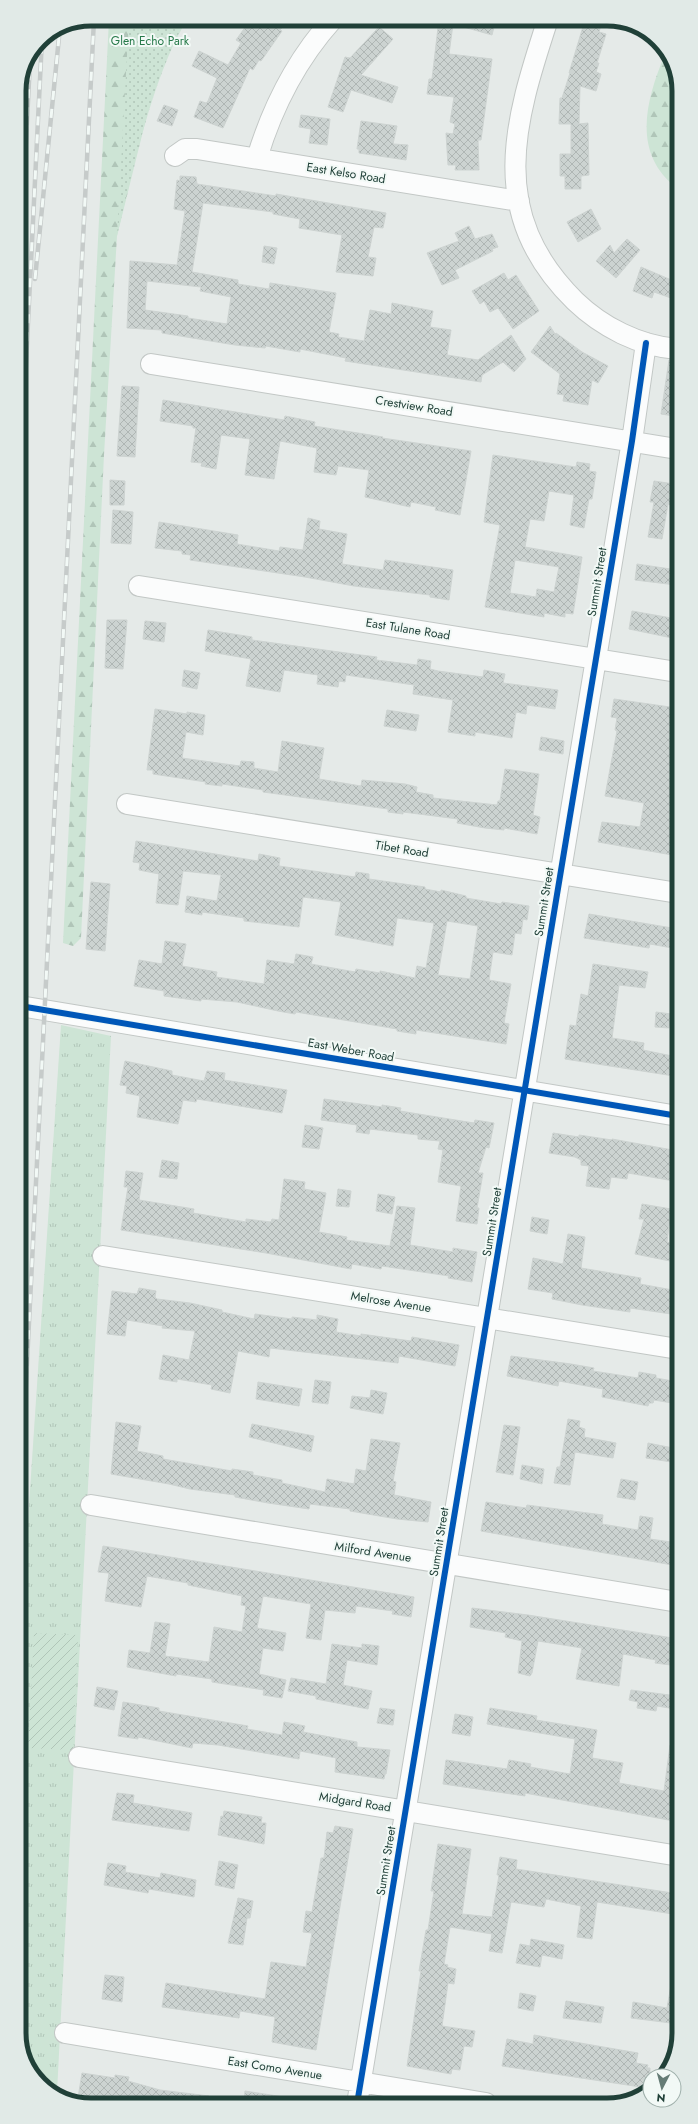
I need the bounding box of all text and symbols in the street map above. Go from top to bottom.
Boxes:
park label: Glen Echo Park [111,32,190,50]
street label: East Kelso Road [305,158,387,188]
street label: Crestview Road [374,391,454,421]
street label: Summit Street [583,546,611,618]
street label: East Tulane Road [365,613,451,645]
street label: Tibet Road [374,836,430,862]
street label: Summit Street [530,866,558,938]
street label: East Weber Road [306,1034,396,1066]
street label: Summit Street [478,1186,506,1258]
street label: Melrose Avenue [350,1287,432,1317]
street label: Summit Street [425,1506,453,1578]
street label: Milford Avenue [333,1537,413,1567]
street label: Midgard Road [318,1787,392,1817]
street label: Summit Street [372,1825,400,1897]
street label: East Como Avenue [226,2052,324,2084]
north arrow [642,2068,682,2108]
text: N [656,2090,666,2106]

